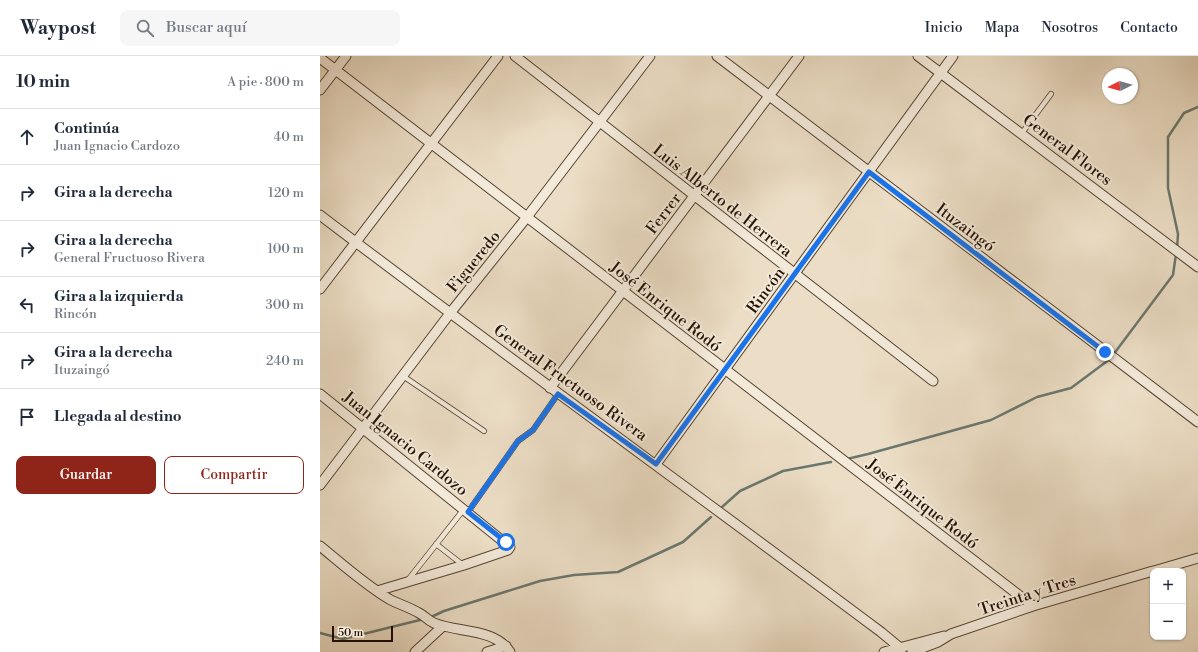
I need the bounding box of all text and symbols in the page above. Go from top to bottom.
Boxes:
search box [120,10,400,46]
text: Waypost [20,16,96,40]
icon: search [134,17,156,39]
text: Buscar aquí [166,18,247,37]
text: Inicio [925,19,963,37]
text: Mapa [985,19,1019,37]
text: Nosotros [1041,19,1098,37]
text: Contacto [1120,19,1178,37]
north arrow [1102,68,1138,104]
text: 10 min [16,71,70,93]
text: A pie · 800 m [227,74,304,90]
street label: General Flores [1019,110,1116,190]
text: Continúa [54,119,119,138]
icon: ahead [16,126,38,148]
text: 40 m [274,129,304,145]
text: Juan Ignacio Cardozo [54,138,180,154]
street label: Luis Alberto de Herrera [649,140,797,262]
icon: right [16,182,38,204]
text: Gira a la derecha [54,183,173,202]
text: 120 m [268,185,304,201]
street label: Ferrer [642,189,686,238]
street label: Ituzaingó [932,199,999,256]
street label: Figueredo [443,227,505,297]
text: Gira a la derecha [54,231,173,250]
icon: right [16,238,38,260]
text: 100 m [268,241,304,257]
text: General Fructuoso Rivera [54,250,205,266]
street label: José Enrique Rodó [605,257,725,356]
street label: Rincón [742,263,790,318]
text: Gira a la izquierda [54,287,184,306]
icon: left [16,294,38,316]
text: 300 m [266,297,304,313]
text: Rincón [54,306,97,322]
street label: General Fructuoso Rivera [489,320,652,446]
text: Gira a la derecha [54,343,173,362]
route end [1096,343,1114,361]
icon: right [16,350,38,372]
text: 240 m [266,353,304,369]
text: Ituzaingó [54,362,110,378]
street label: Juan Ignacio Cardozo [338,387,472,500]
icon: arrive [16,406,38,428]
text: Llegada al destino [54,407,182,426]
street label: José Enrique Rodó [862,454,982,553]
button: Guardar [16,456,156,494]
button: Compartir [164,456,304,494]
route start [497,533,515,551]
map controls [1150,568,1186,640]
button: + [1150,568,1186,604]
street label: Treinta y Tres [976,570,1078,620]
button: − [1150,604,1186,640]
scale bar [332,624,393,643]
text: 50 m [338,626,363,640]

